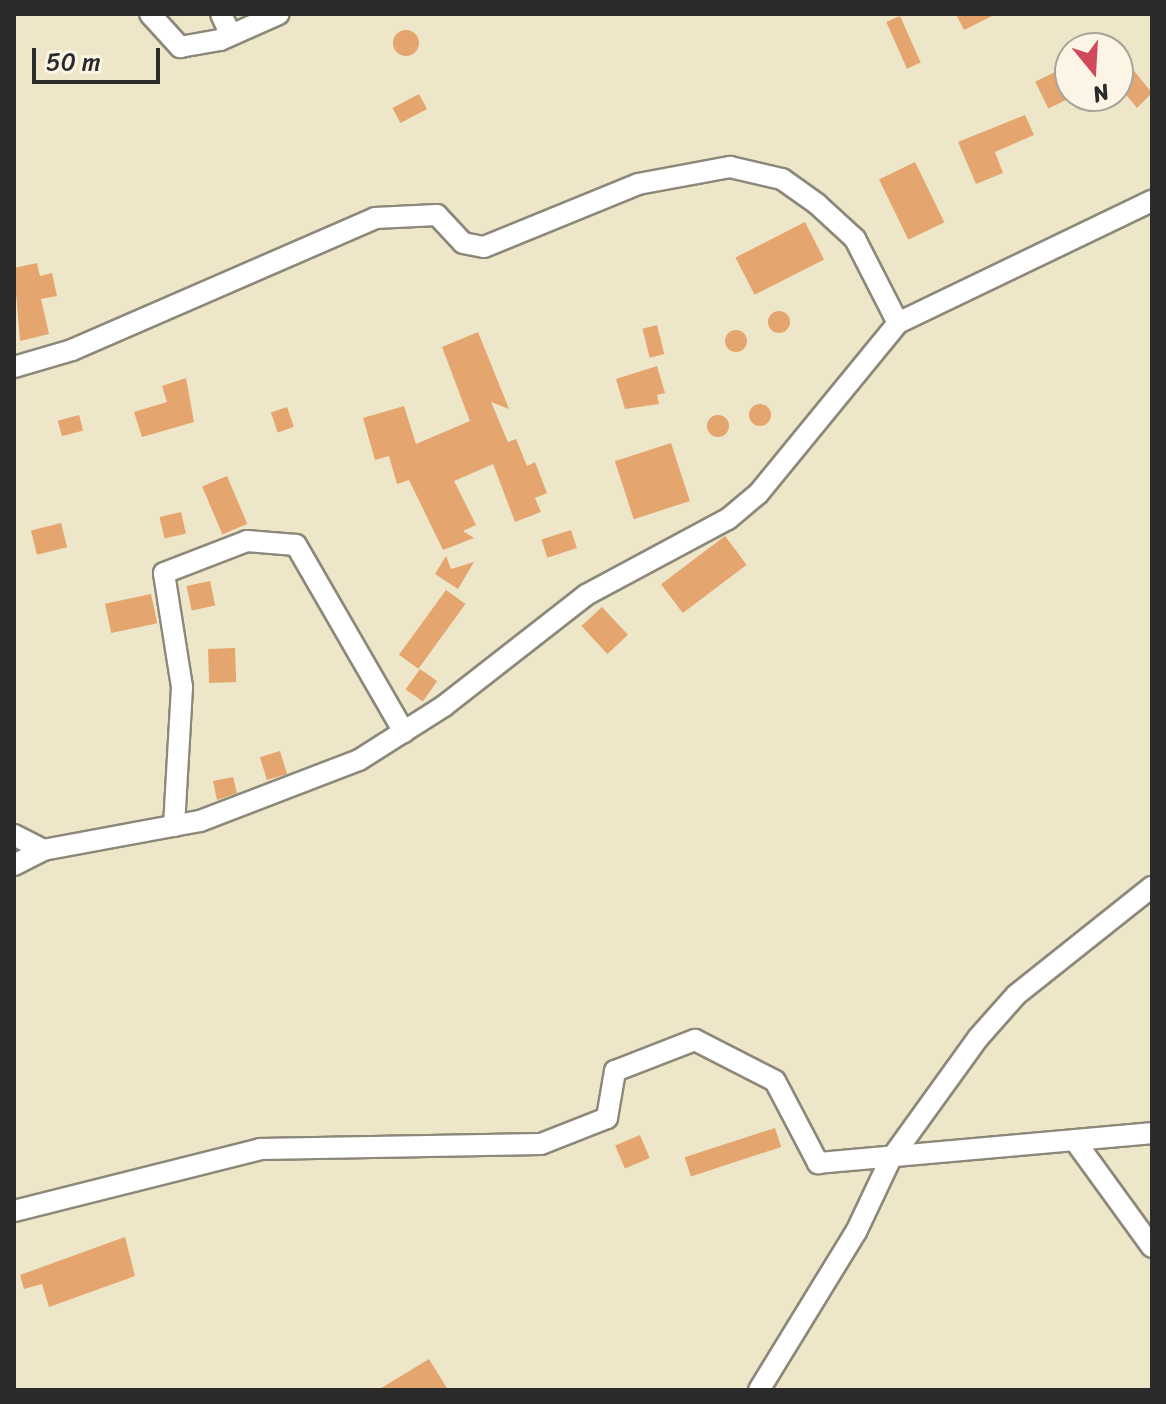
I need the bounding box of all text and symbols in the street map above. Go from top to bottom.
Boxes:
scale bar [36,32,164,82]
north arrow [1054,32,1134,112]
text: 50 m [46,41,101,83]
text: N [1088,72,1114,114]

